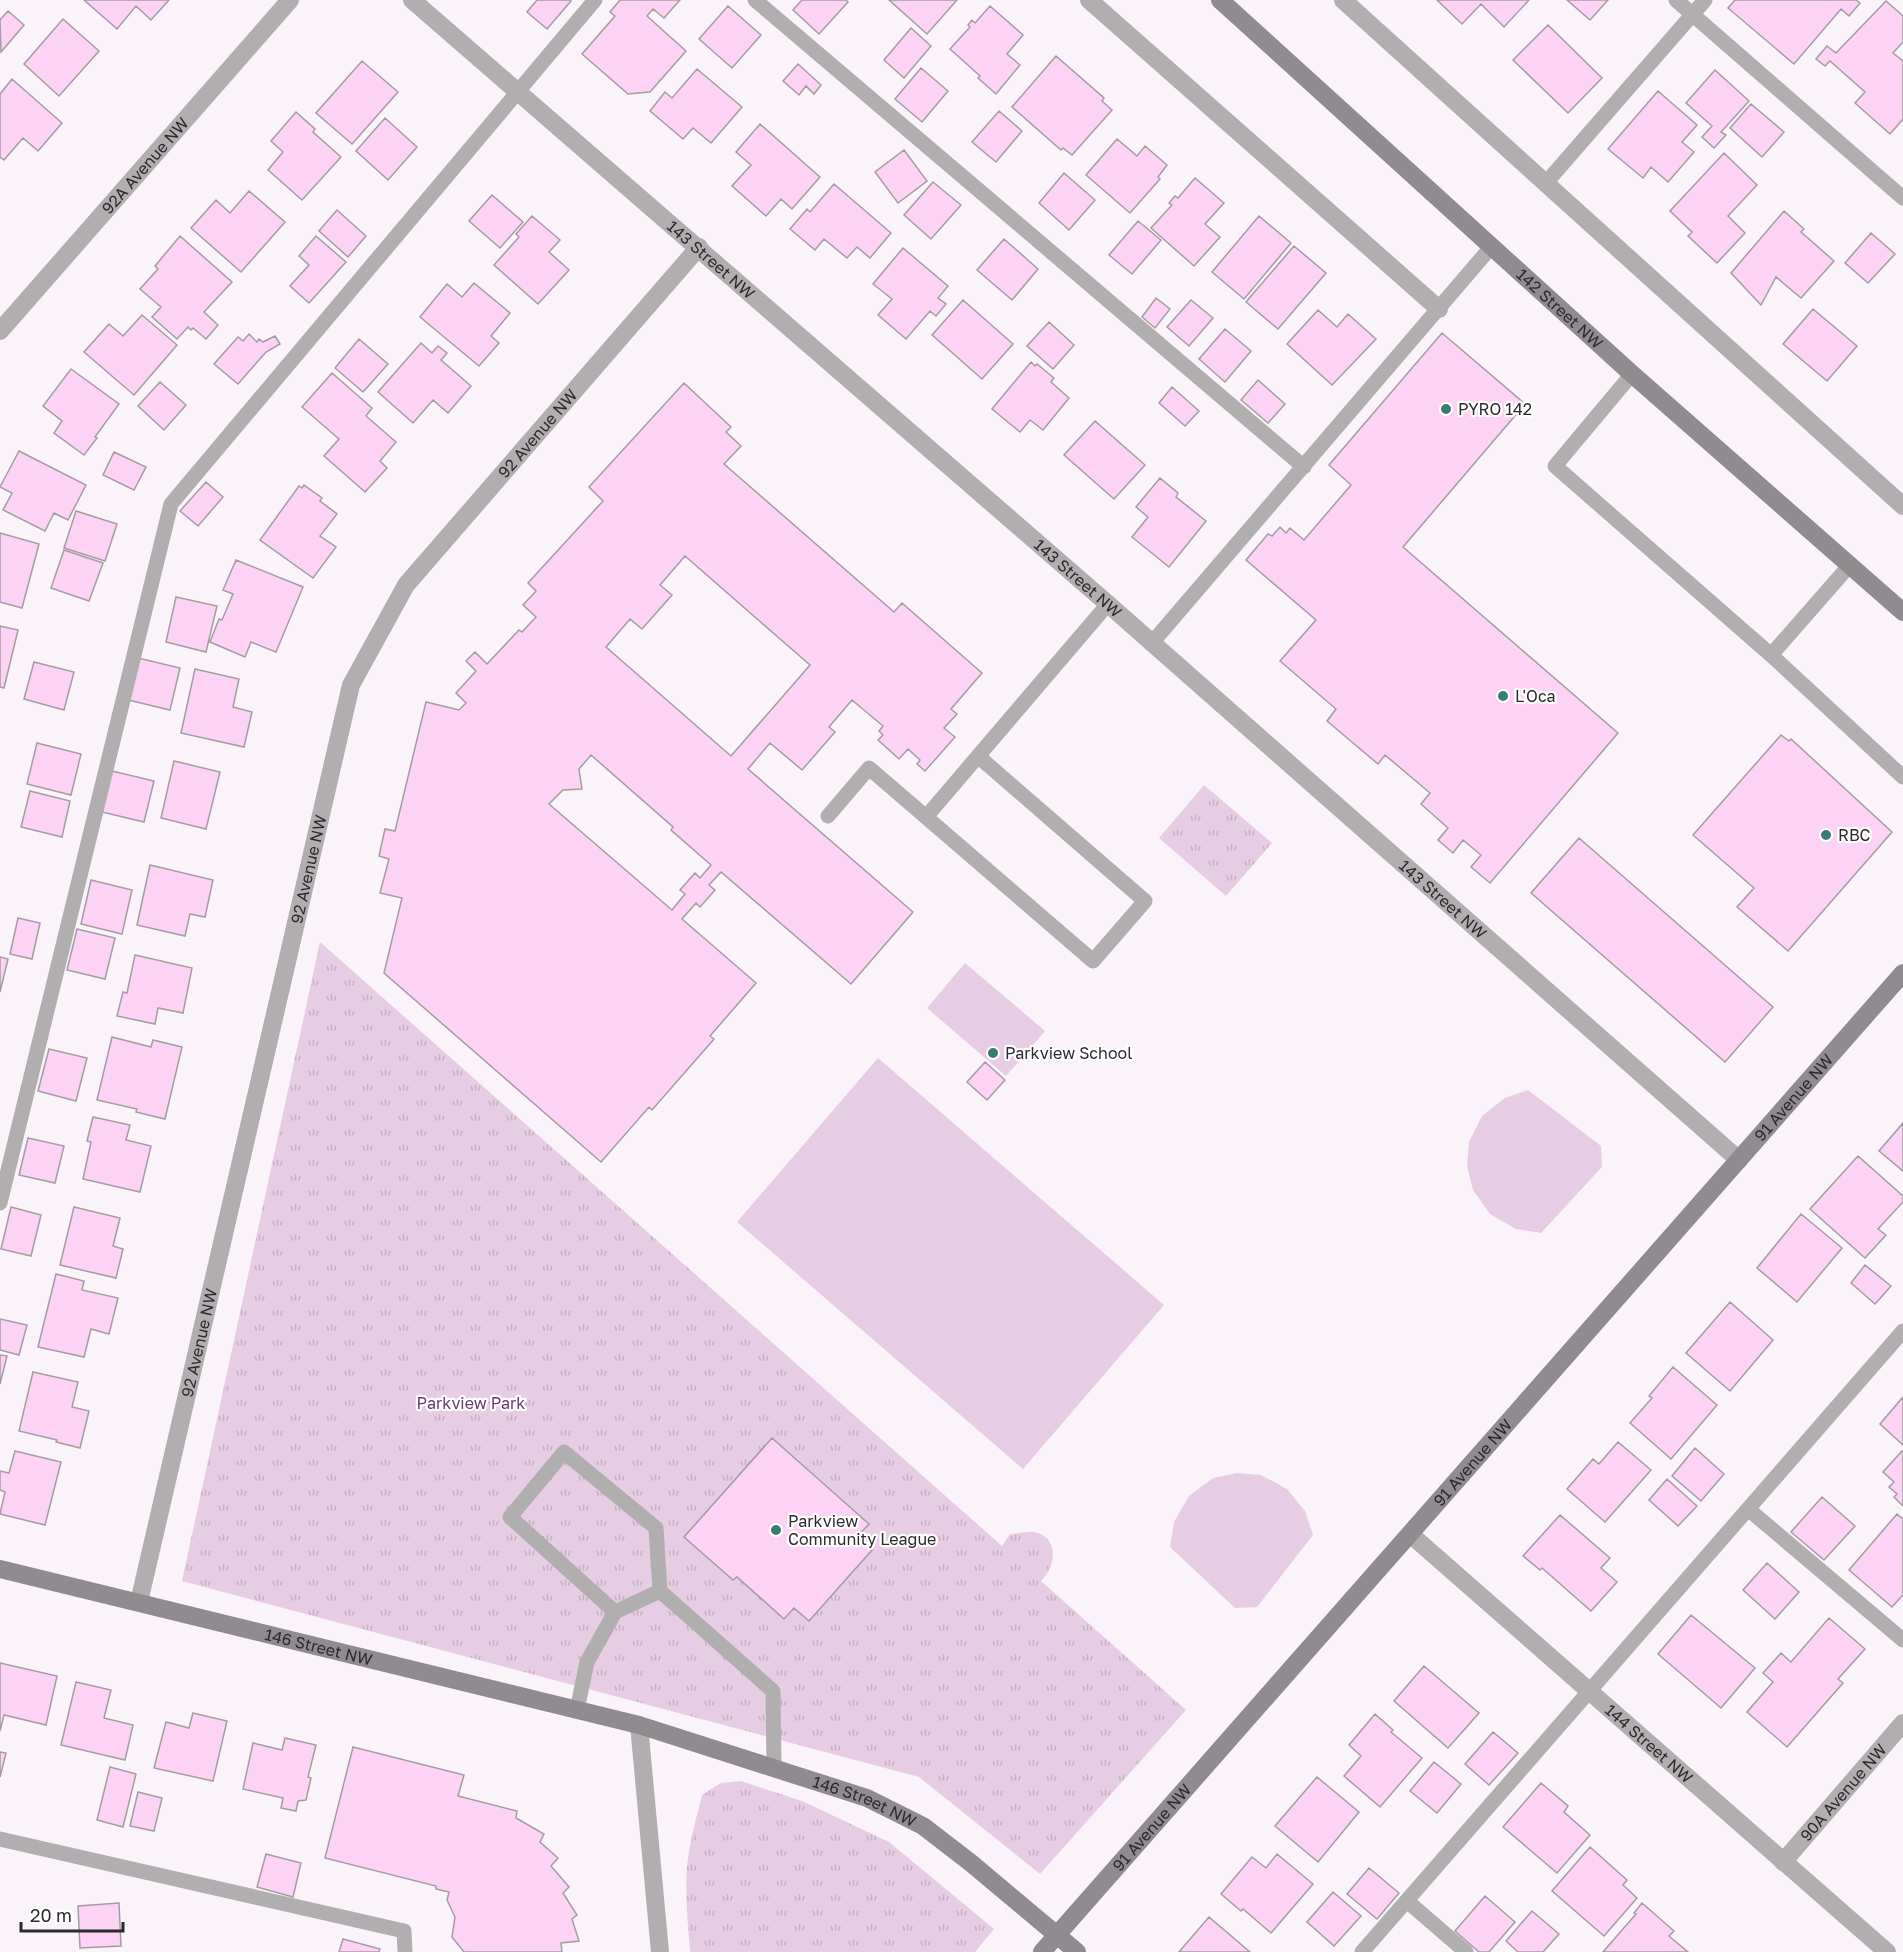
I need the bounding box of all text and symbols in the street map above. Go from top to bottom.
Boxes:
street label: 92A Avenue NW [97,113,193,218]
street label: 143 Street NW [663,216,759,303]
street label: 142 Street NW [1512,264,1607,353]
street label: 92 Avenue NW [494,385,581,482]
place label: PYRO 142 [1458,399,1532,419]
marker: PYRO 142 [1439,402,1453,416]
street label: 143 Street NW [1030,535,1126,622]
place label: L'Oca [1515,686,1556,706]
marker: L'Oca [1496,689,1510,703]
street label: 92 Avenue NW [286,813,331,926]
place label: RBC [1838,825,1871,845]
marker: RBC [1819,828,1833,842]
street label: 143 Street NW [1395,855,1491,943]
place label: Parkview School [1005,1043,1132,1063]
marker: Parkview School [986,1046,1000,1060]
street label: 91 Avenue NW [1750,1050,1837,1145]
street label: 92 Avenue NW [177,1286,221,1399]
park label: Parkview Park [417,1393,525,1413]
street label: 91 Avenue NW [1429,1415,1516,1510]
place label: Parkview Community League [788,1511,936,1549]
marker: Parkview Community League [769,1523,783,1537]
street label: 146 Street NW [263,1624,375,1670]
street label: 144 Street NW [1601,1700,1697,1787]
street label: 90A Avenue NW [1796,1739,1891,1845]
street label: 146 Street NW [810,1771,920,1831]
street label: 91 Avenue NW [1108,1780,1195,1875]
scale bar [21,1895,123,1933]
text: 20 m [30,1904,72,1926]

